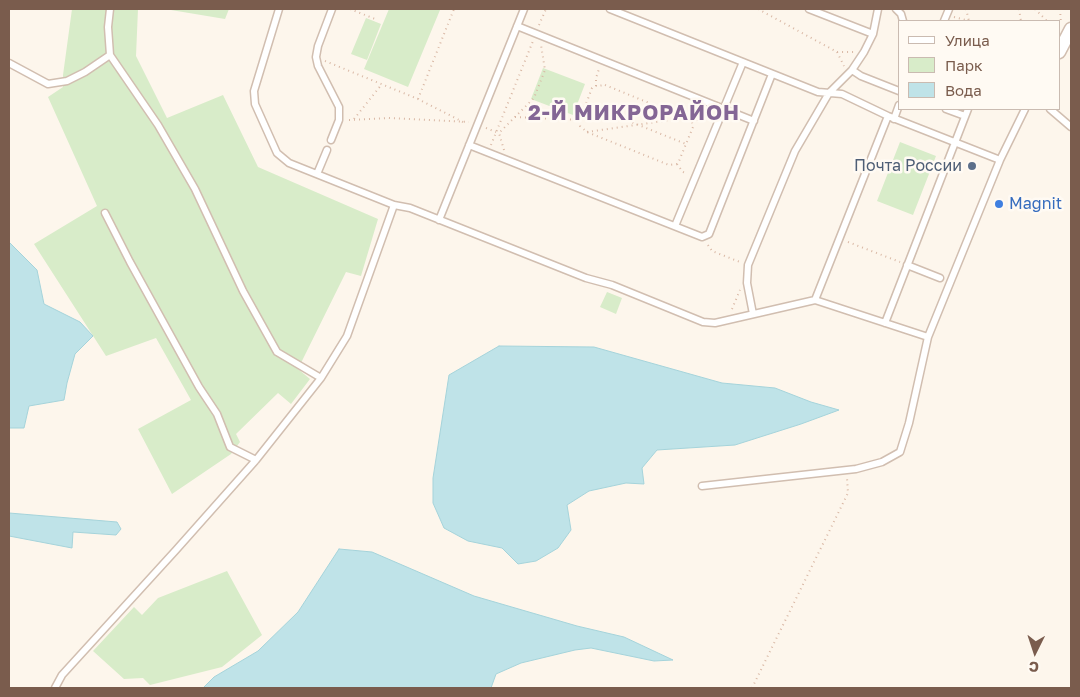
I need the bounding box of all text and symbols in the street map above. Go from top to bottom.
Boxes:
legend [898,20,1060,110]
text: Улица [945,31,990,49]
text: Парк [945,56,983,74]
text: Вода [945,81,982,99]
district label: 2-Й МИКРОРАЙОН [526,100,742,126]
place label: Почта России [854,156,962,176]
marker: Почта России [966,160,978,172]
place label: Magnit [1009,194,1062,214]
marker: Magnit [993,198,1005,210]
north arrow [1010,627,1060,677]
text: С [1028,659,1039,676]

